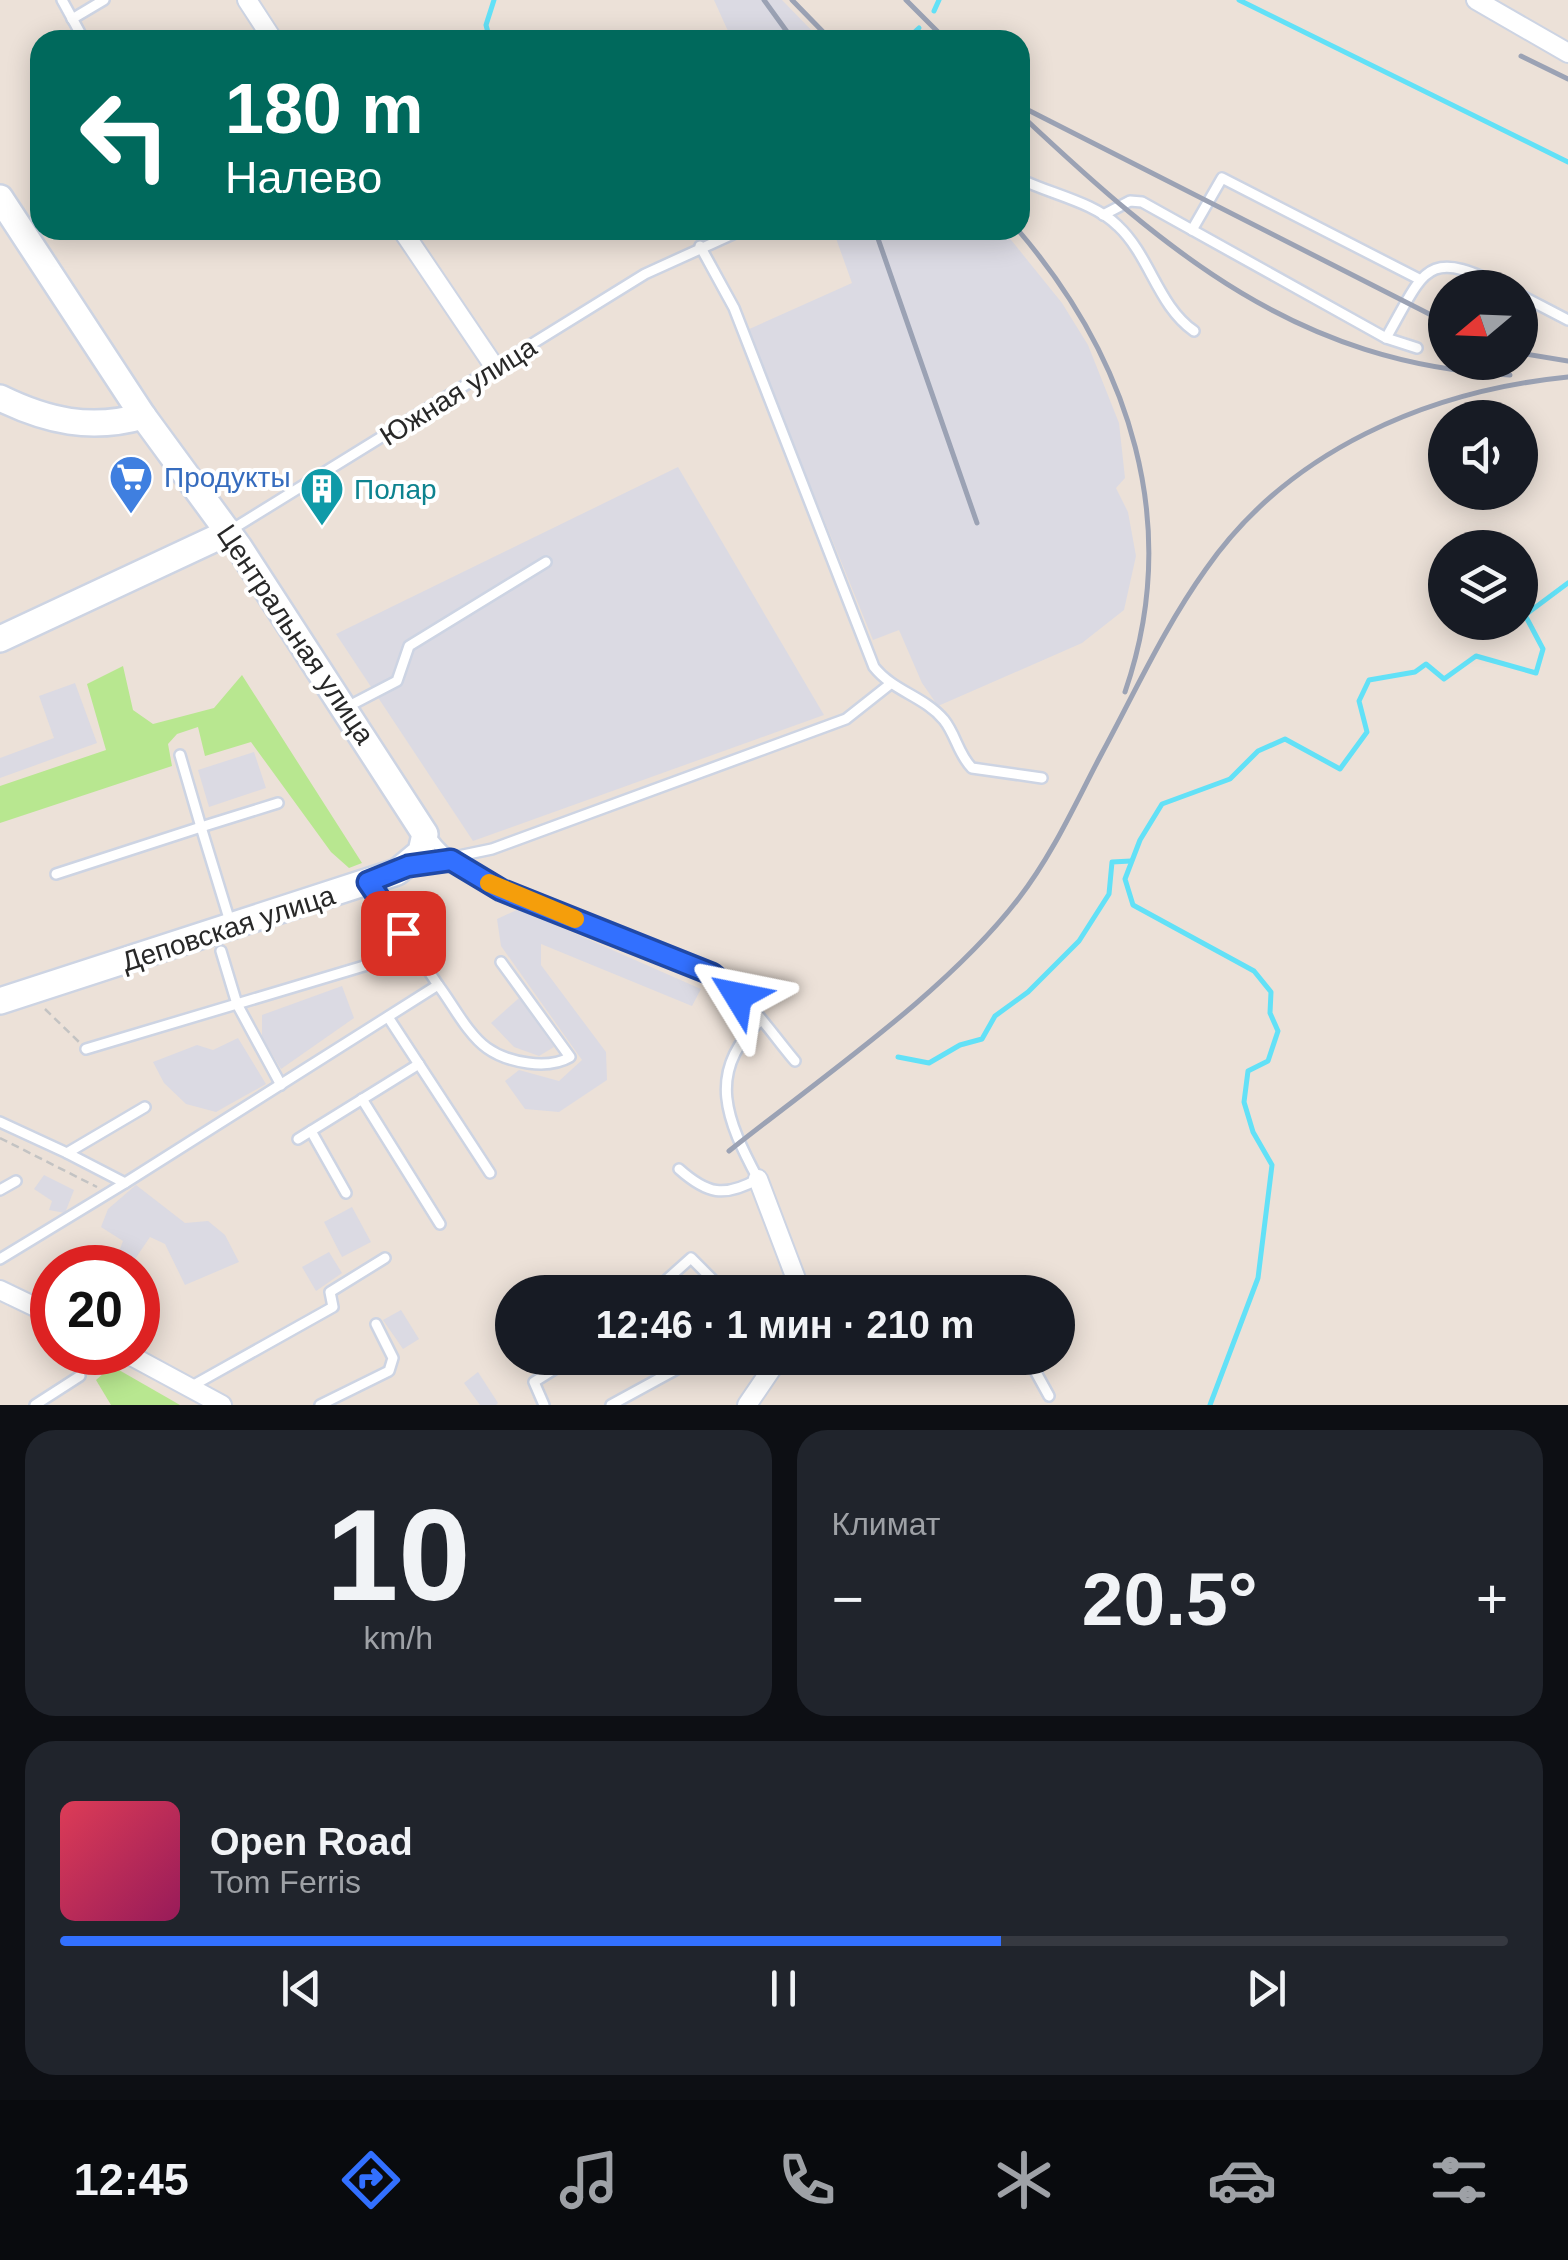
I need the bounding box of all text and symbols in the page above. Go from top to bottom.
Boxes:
icon: left [60,70,190,200]
text: 180 m [225,70,423,148]
text: Налево [225,152,382,203]
north arrow [1428,270,1538,380]
map controls [1428,270,1538,640]
street label: Южная улица [375,331,542,452]
button: sound [1428,400,1538,510]
supermarket icon: Продукты [108,454,154,515]
place label: Продукты [164,462,291,493]
building icon: Полар [299,466,345,527]
place label: Полар [354,474,437,505]
street label: Центральная улица [211,519,381,750]
button: layers [1428,530,1538,640]
street label: Деповская улица [118,879,339,978]
pin [361,891,446,976]
icon: arrive [376,906,431,961]
position arrow [686,944,790,1048]
speed limit sign: 20 [30,1245,160,1375]
text: 12:46 · 1 мин · 210 m [596,1304,974,1346]
text: 10 [326,1482,471,1628]
text: Климат [832,1506,940,1542]
text: 20.5° [1082,1557,1258,1641]
text: − [832,1568,864,1630]
text: + [1476,1568,1508,1630]
text: km/h [364,1620,433,1656]
text: Open Road [210,1821,413,1863]
text: Tom Ferris [210,1864,361,1900]
icon: previous [274,1961,329,2016]
icon: pause [756,1961,811,2016]
icon: next [1239,1961,1294,2016]
icon: directions [336,2145,406,2215]
icon: music [554,2145,624,2215]
icon: phone [772,2145,842,2215]
icon: climate [989,2145,1059,2215]
icon: car [1207,2145,1277,2215]
icon: filters [1424,2145,1494,2215]
text: 12:45 [74,2154,189,2205]

